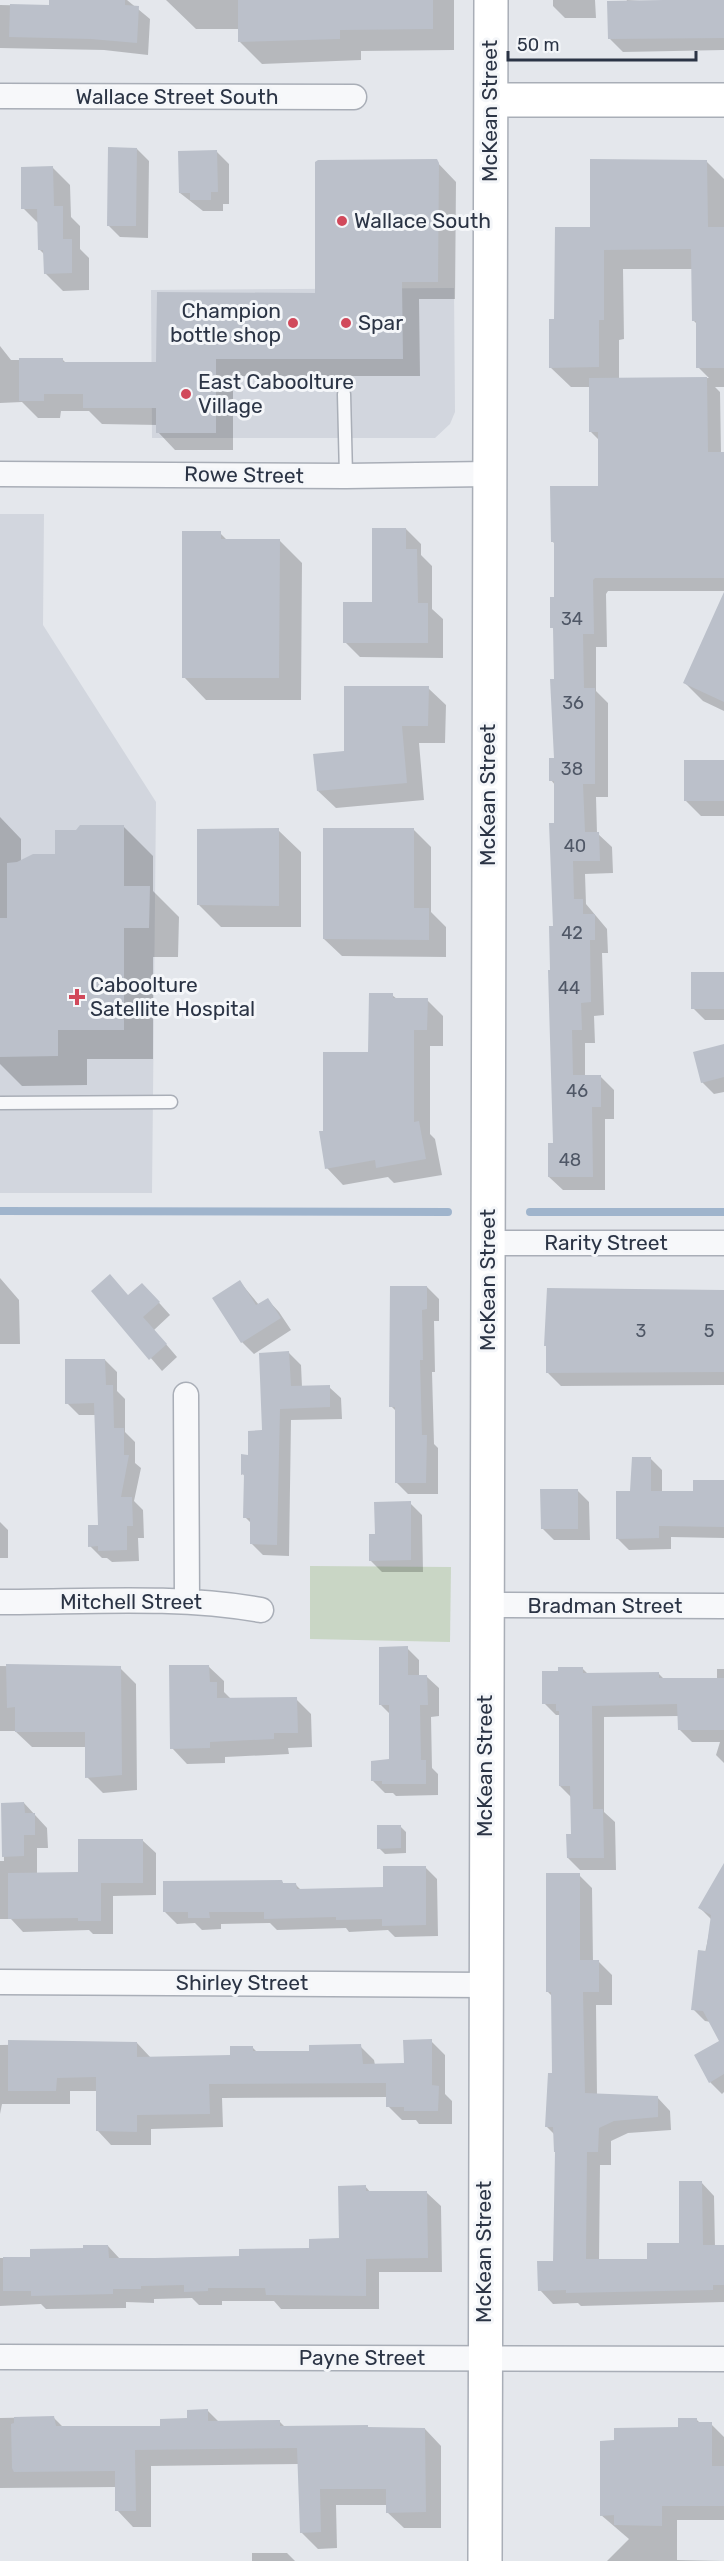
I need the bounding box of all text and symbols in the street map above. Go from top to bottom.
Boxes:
scale bar [508,24,696,62]
text: 50 m [517,34,560,56]
street label: McKean Street [477,40,502,182]
street label: Wallace Street South [76,84,278,109]
place label: Wallace South [354,208,491,233]
marker: Wallace South [335,214,349,228]
place label: Champion bottle shop [170,298,281,347]
place label: Spar [358,310,403,335]
marker: Champion bottle shop [286,316,300,330]
marker: Spar [339,316,353,330]
place label: East Caboolture Village [198,369,354,418]
marker: East Caboolture Village [179,387,193,401]
street label: Rowe Street [184,461,304,488]
house number: 34 [561,608,583,630]
house number: 36 [562,692,584,714]
street label: McKean Street [475,724,500,866]
house number: 38 [561,758,583,780]
house number: 40 [564,835,586,857]
house number: 42 [561,922,583,944]
place label: Caboolture Satellite Hospital [90,972,255,1021]
house number: 44 [558,977,580,999]
marker: Caboolture Satellite Hospital [68,988,86,1006]
house number: 46 [566,1080,588,1102]
house number: 48 [559,1149,581,1171]
street label: McKean Street [475,1209,500,1351]
street label: Rarity Street [544,1230,668,1255]
house number: 3 [636,1320,646,1342]
house number: 5 [704,1320,714,1342]
street label: Mitchell Street [60,1589,202,1614]
street label: Bradman Street [528,1593,682,1618]
street label: McKean Street [472,1695,497,1837]
street label: Shirley Street [176,1970,308,1995]
street label: McKean Street [471,2181,496,2323]
street label: Payne Street [299,2345,425,2370]

